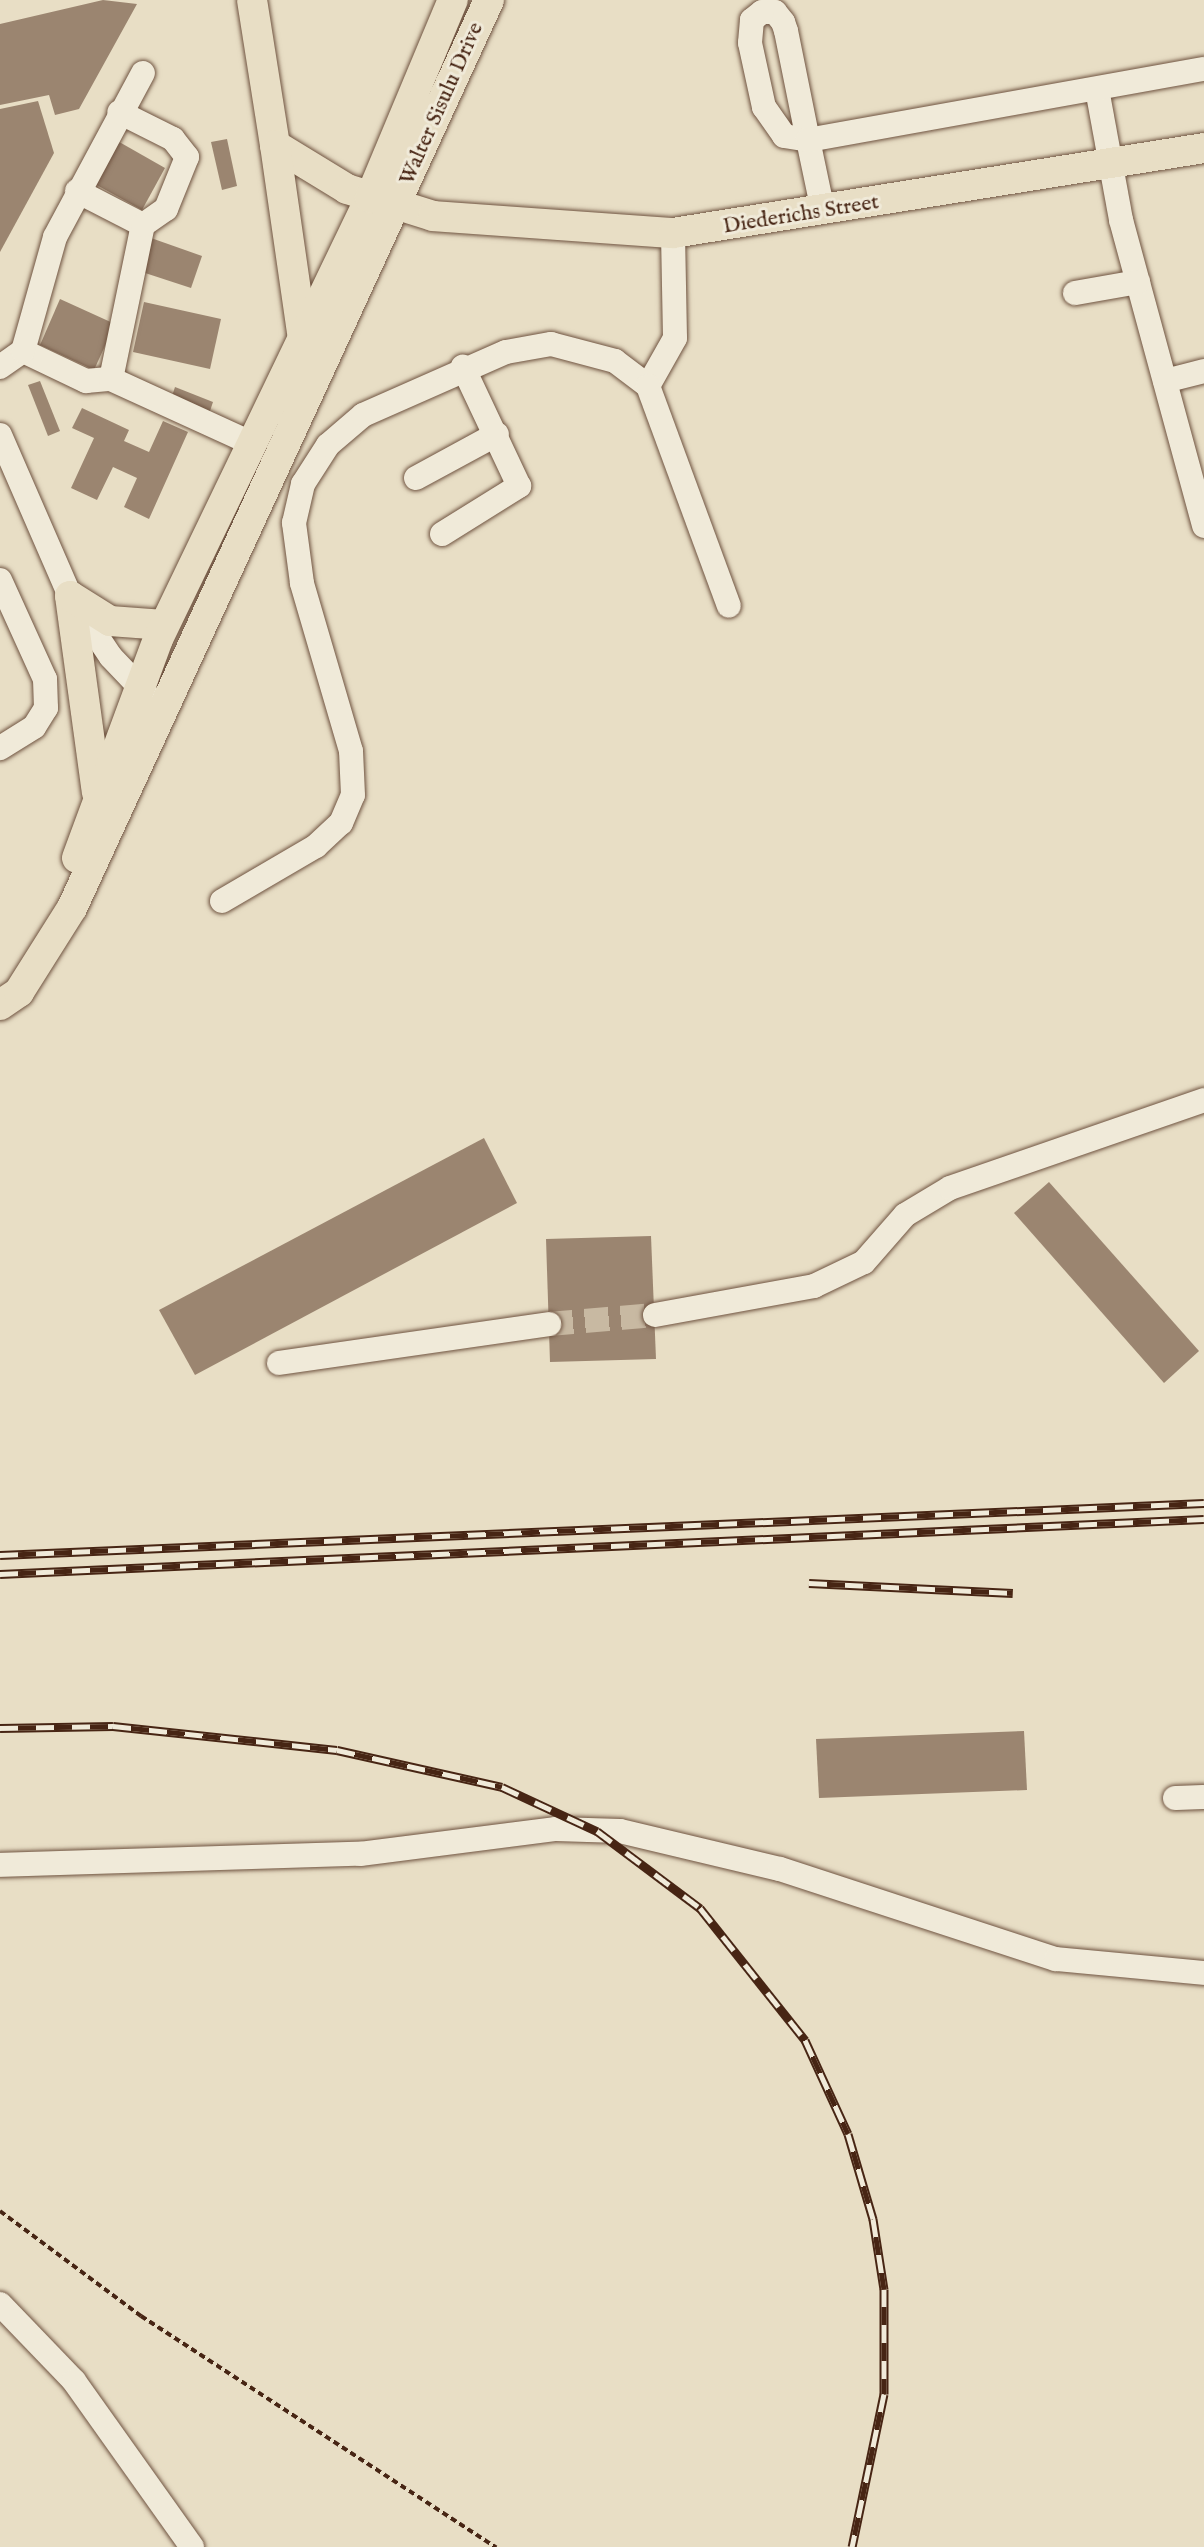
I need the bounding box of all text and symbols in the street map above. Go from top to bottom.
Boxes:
street label: Walter Sisulu Drive [394,19,490,189]
street label: Diederichs Street [721,190,881,240]

